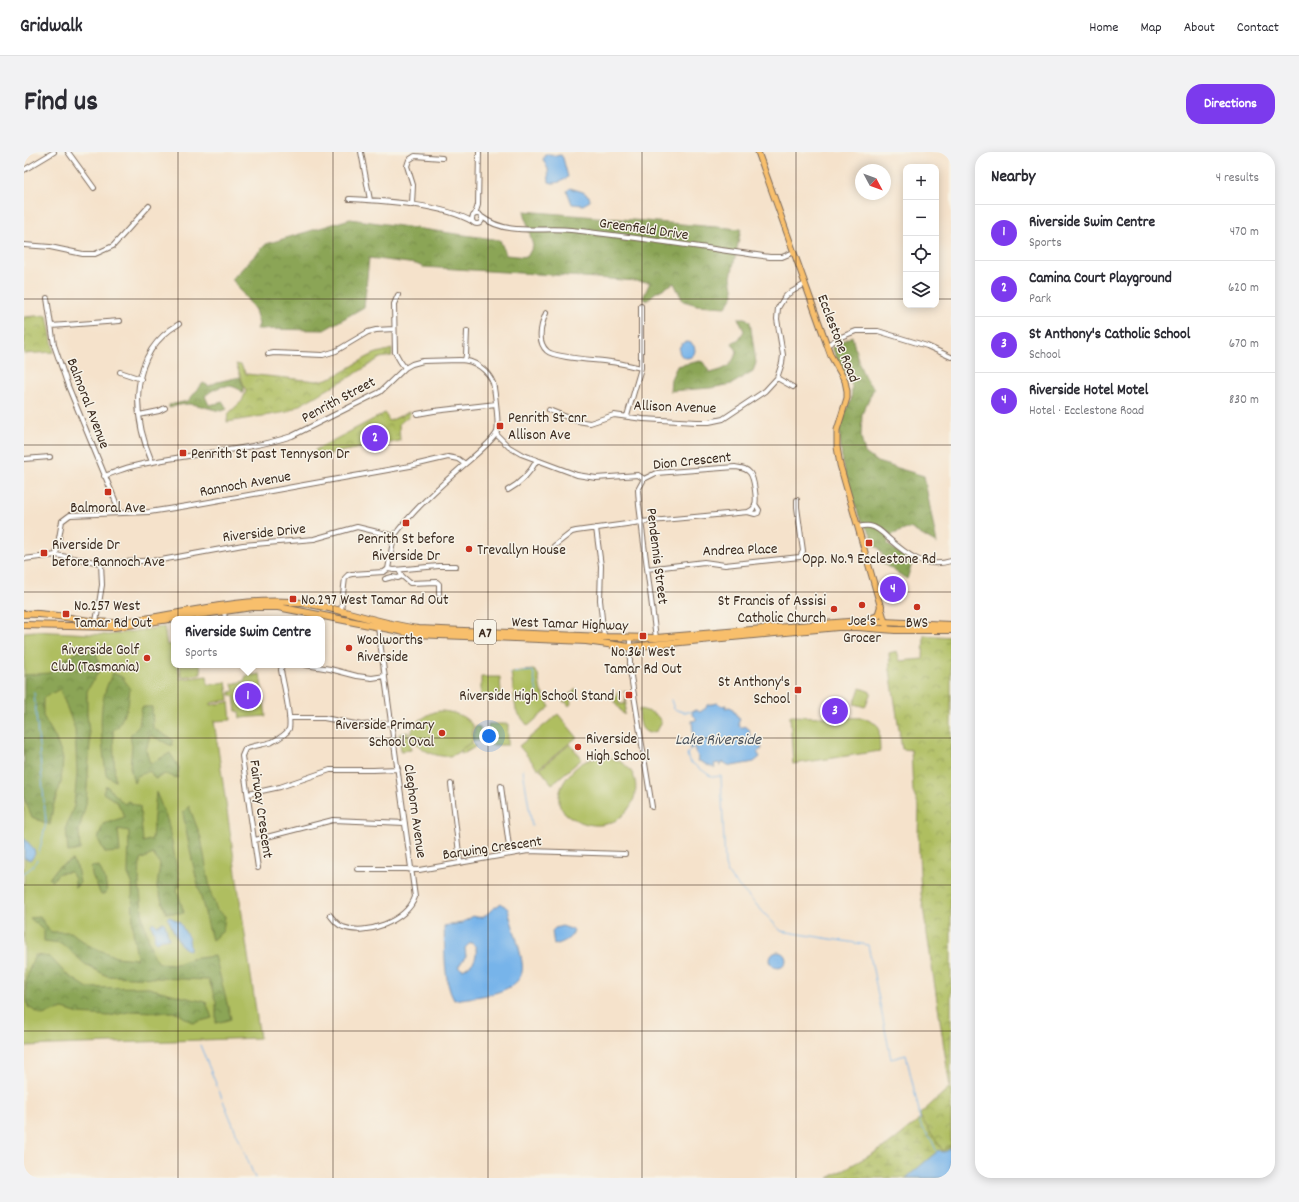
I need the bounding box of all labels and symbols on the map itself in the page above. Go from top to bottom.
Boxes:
north arrow [855,164,891,200]
street label: Greenfield Drive [598,213,690,247]
street label: Ecclestone Road [810,292,864,386]
street label: Balmoral Avenue [60,355,115,453]
street label: Penrith Street [298,372,380,429]
street label: Allison Avenue [633,396,717,420]
place label: Penrith St cnr Allison Ave [508,408,587,447]
marker: Penrith St cnr Allison Ave [495,421,505,431]
pin: 2 [362,423,388,453]
place label: Penrith St past Tennyson Dr [191,444,350,466]
street label: Dion Crescent [652,447,733,477]
marker: Penrith St past Tennyson Dr [178,448,188,458]
street label: Rannoch Avenue [198,466,293,504]
marker: Balmoral Ave [103,487,113,497]
place label: Balmoral Ave [70,498,146,520]
street label: Pendennis Street [639,507,673,606]
marker: Penrith St before Riverside Dr [401,518,411,528]
street label: Riverside Drive [222,519,307,549]
place label: Penrith St before Riverside Dr [357,529,455,568]
place label: Riverside Dr before Rannoch Ave [52,535,165,574]
marker: Opp. No.9 Ecclestone Rd [864,538,874,548]
street label: Andrea Place [702,539,778,563]
place label: Trevallyn House [477,540,566,562]
marker: Trevallyn House [464,544,474,554]
marker: Riverside Dr before Rannoch Ave [39,548,49,558]
place label: Opp. No.9 Ecclestone Rd [802,549,936,571]
pin: 4 [880,574,906,604]
place label: No.297 West Tamar Rd Out [301,590,449,612]
place label: St Francis of Assisi Catholic Church [718,591,826,630]
marker: No.297 West Tamar Rd Out [288,594,298,604]
place label: No.257 West Tamar Rd Out [74,596,152,635]
marker: Joe's Grocer [857,600,867,610]
marker: BWS [912,602,922,612]
marker: St Francis of Assisi Catholic Church [829,604,839,614]
marker: No.257 West Tamar Rd Out [61,609,71,619]
place label: Joe's Grocer [843,611,881,650]
street label: West Tamar Highway [511,612,629,638]
place label: BWS [906,613,928,635]
road number: A7 [474,620,496,644]
place label: Woolworths Riverside [357,630,423,669]
marker: No.361 West Tamar Rd Out [638,631,648,641]
place label: Riverside Golf Club (Tasmania) [51,640,140,679]
place label: No.361 West Tamar Rd Out [604,642,682,681]
marker: Woolworths Riverside [344,643,354,653]
marker: Riverside Golf Club (Tasmania) [142,653,152,663]
place label: St Anthony's School [718,672,790,711]
pin: 1 [235,681,261,711]
marker: St Anthony's School [793,685,803,695]
place label: Riverside High School Stand 1 [459,686,621,708]
marker: Riverside High School Stand 1 [624,690,634,700]
pin: 3 [822,696,848,726]
place label: Riverside Primary School Oval [335,715,435,754]
your location [479,726,499,746]
marker: Riverside Primary School Oval [437,728,447,738]
place label: Riverside High School [586,729,650,768]
water label: Lake Riverside [675,729,762,752]
marker: Riverside High School [573,742,583,752]
street label: Fairway Crescent [242,759,278,860]
street label: Cleghorn Avenue [397,763,432,860]
street label: Barwing Crescent [441,831,544,867]

